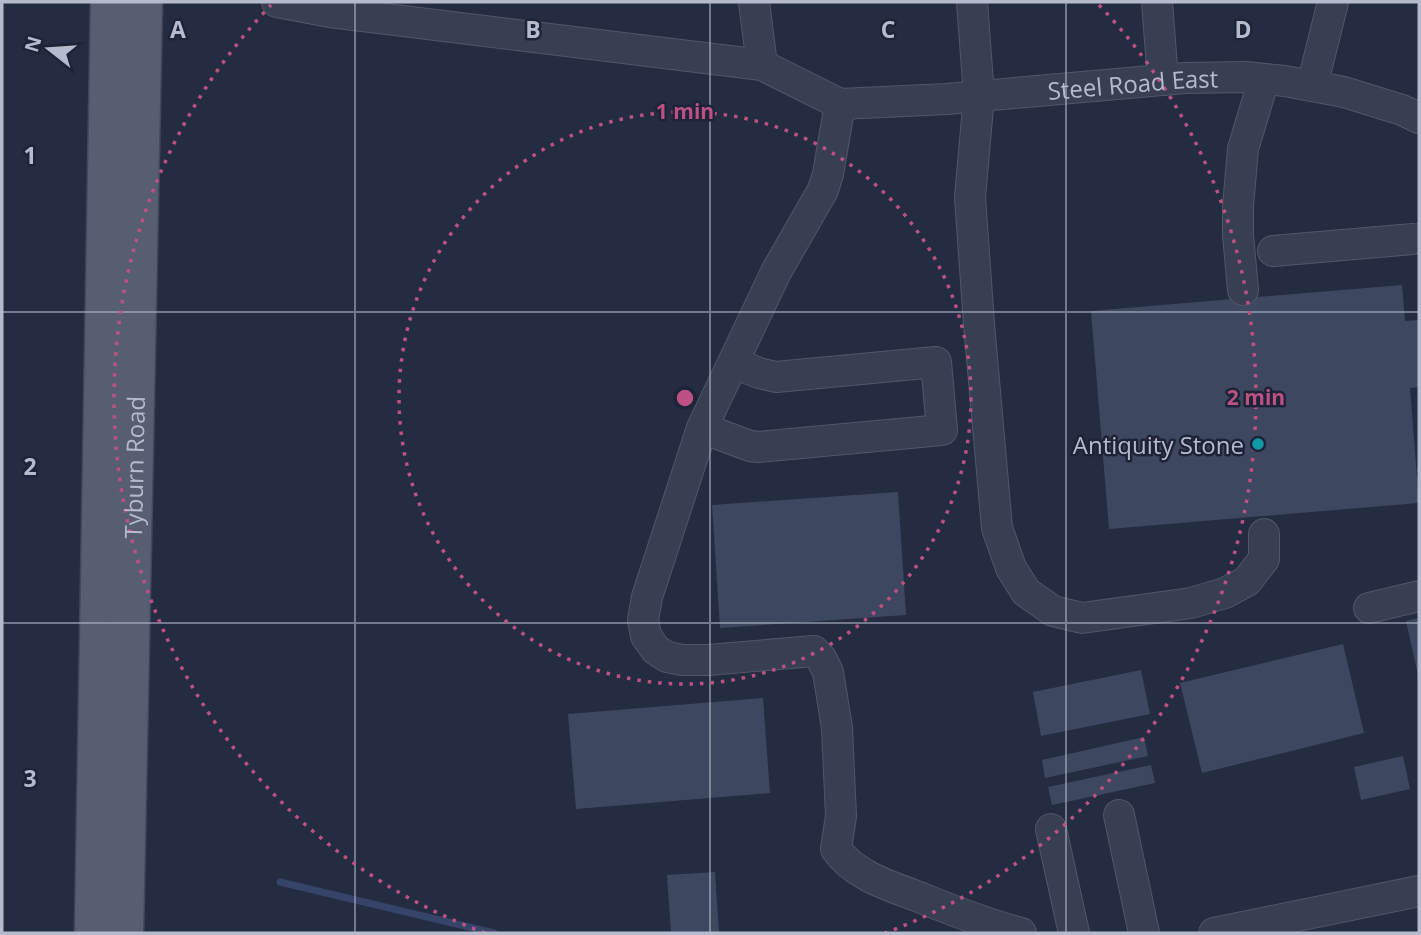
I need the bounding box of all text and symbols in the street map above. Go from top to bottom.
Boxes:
text: A [170,13,186,45]
text: B [525,13,541,45]
text: C [881,13,895,45]
text: D [1234,13,1252,45]
north arrow [14,14,84,84]
text: N [18,33,47,55]
street label: Steel Road East [1046,61,1218,107]
text: 1 min [656,97,714,125]
text: 1 [23,139,37,171]
text: 2 min [1227,383,1285,411]
centre of rings [673,386,697,410]
street label: Tyburn Road [116,395,151,539]
place label: Antiquity Stone [1073,428,1244,461]
marker: Antiquity Stone [1250,436,1266,452]
text: 2 [23,450,37,482]
text: 3 [23,762,37,794]

